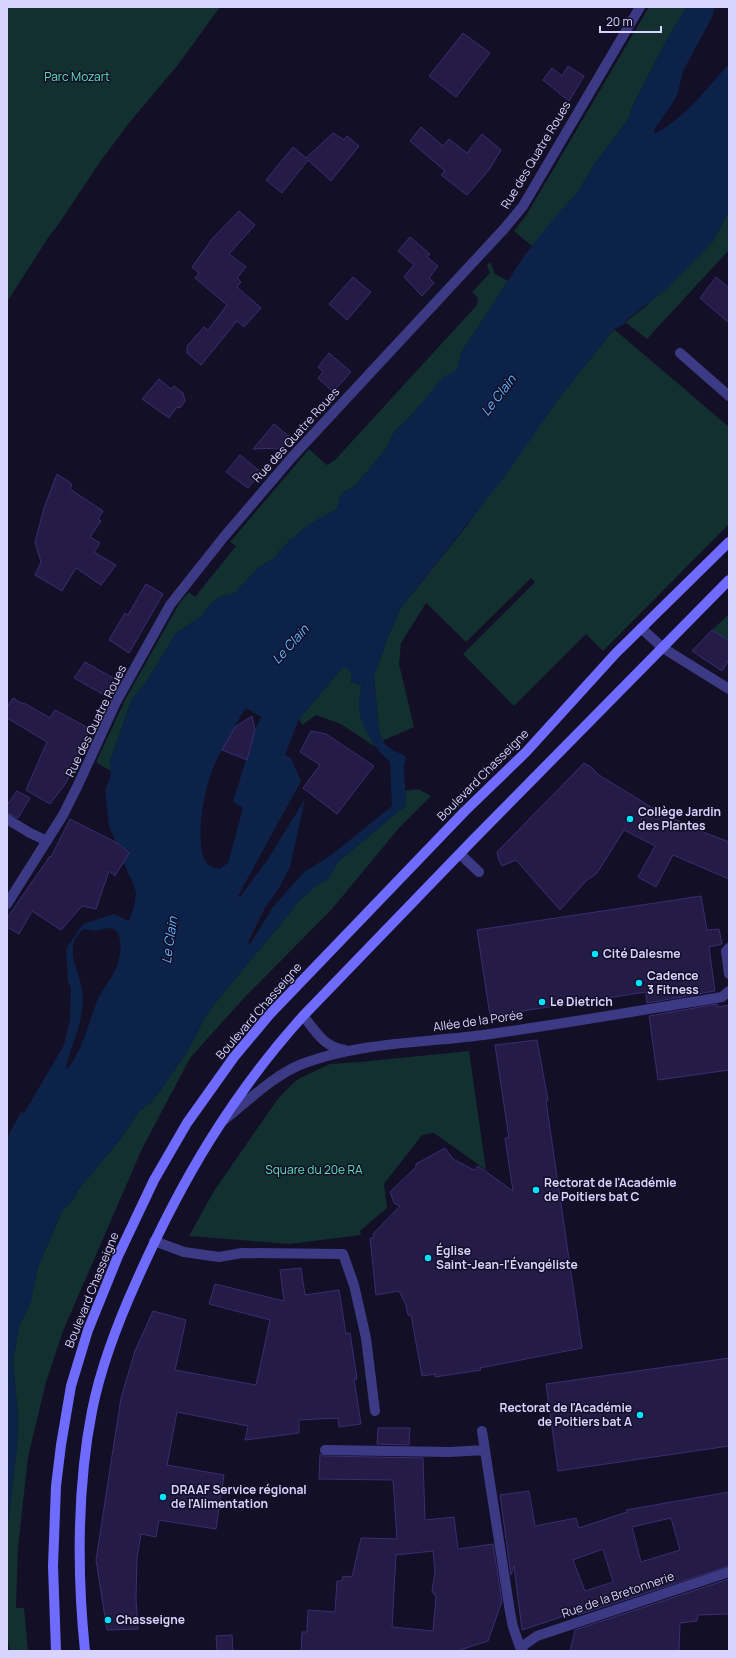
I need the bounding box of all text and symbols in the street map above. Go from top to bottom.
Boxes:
scale bar [600,8,661,34]
text: 20 m [606,13,633,30]
park label: Parc Mozart [44,68,110,85]
street label: Rue des Quatre Roues [497,98,575,212]
water label: Le Clain [476,370,520,419]
street label: Rue des Quatre Roues [248,383,343,486]
water label: Le Clain [268,620,313,668]
street label: Rue des Quatre Roues [61,662,130,780]
street label: Boulevard Chasseigne [433,725,532,824]
place label: Collège Jardin des Plantes [638,803,721,834]
marker: Collège Jardin des Plantes [625,814,635,824]
water label: Le Clain [157,914,181,965]
place label: Cité Dalesme [603,945,680,962]
marker: Cité Dalesme [590,949,600,959]
street label: Boulevard Chasseigne [212,959,305,1063]
place label: Cadence 3 Fitness [647,967,699,998]
marker: Cadence 3 Fitness [634,978,644,988]
place label: Le Dietrich [550,993,613,1010]
marker: Le Dietrich [537,997,547,1007]
street label: Allée de la Porée [432,1006,524,1035]
park label: Square du 20e RA [265,1161,363,1178]
place label: Rectorat de l'Académie de Poitiers bat C [544,1174,677,1205]
marker: Rectorat de l'Académie de Poitiers bat C [531,1185,541,1195]
street label: Boulevard Chasseigne [61,1229,123,1350]
place label: Église Saint-Jean-l'Évangéliste [436,1242,578,1273]
marker: Église Saint-Jean-l'Évangéliste [423,1253,433,1263]
place label: Rectorat de l'Académie de Poitiers bat A [499,1399,632,1430]
marker: Rectorat de l'Académie de Poitiers bat A [635,1410,645,1420]
place label: DRAAF Service régional de l'Alimentation [171,1481,307,1512]
marker: DRAAF Service régional de l'Alimentation [158,1492,168,1502]
street label: Rue de la Bretonnerie [559,1567,676,1622]
place label: Chasseigne [116,1611,185,1628]
marker: Chasseigne [103,1615,113,1625]

